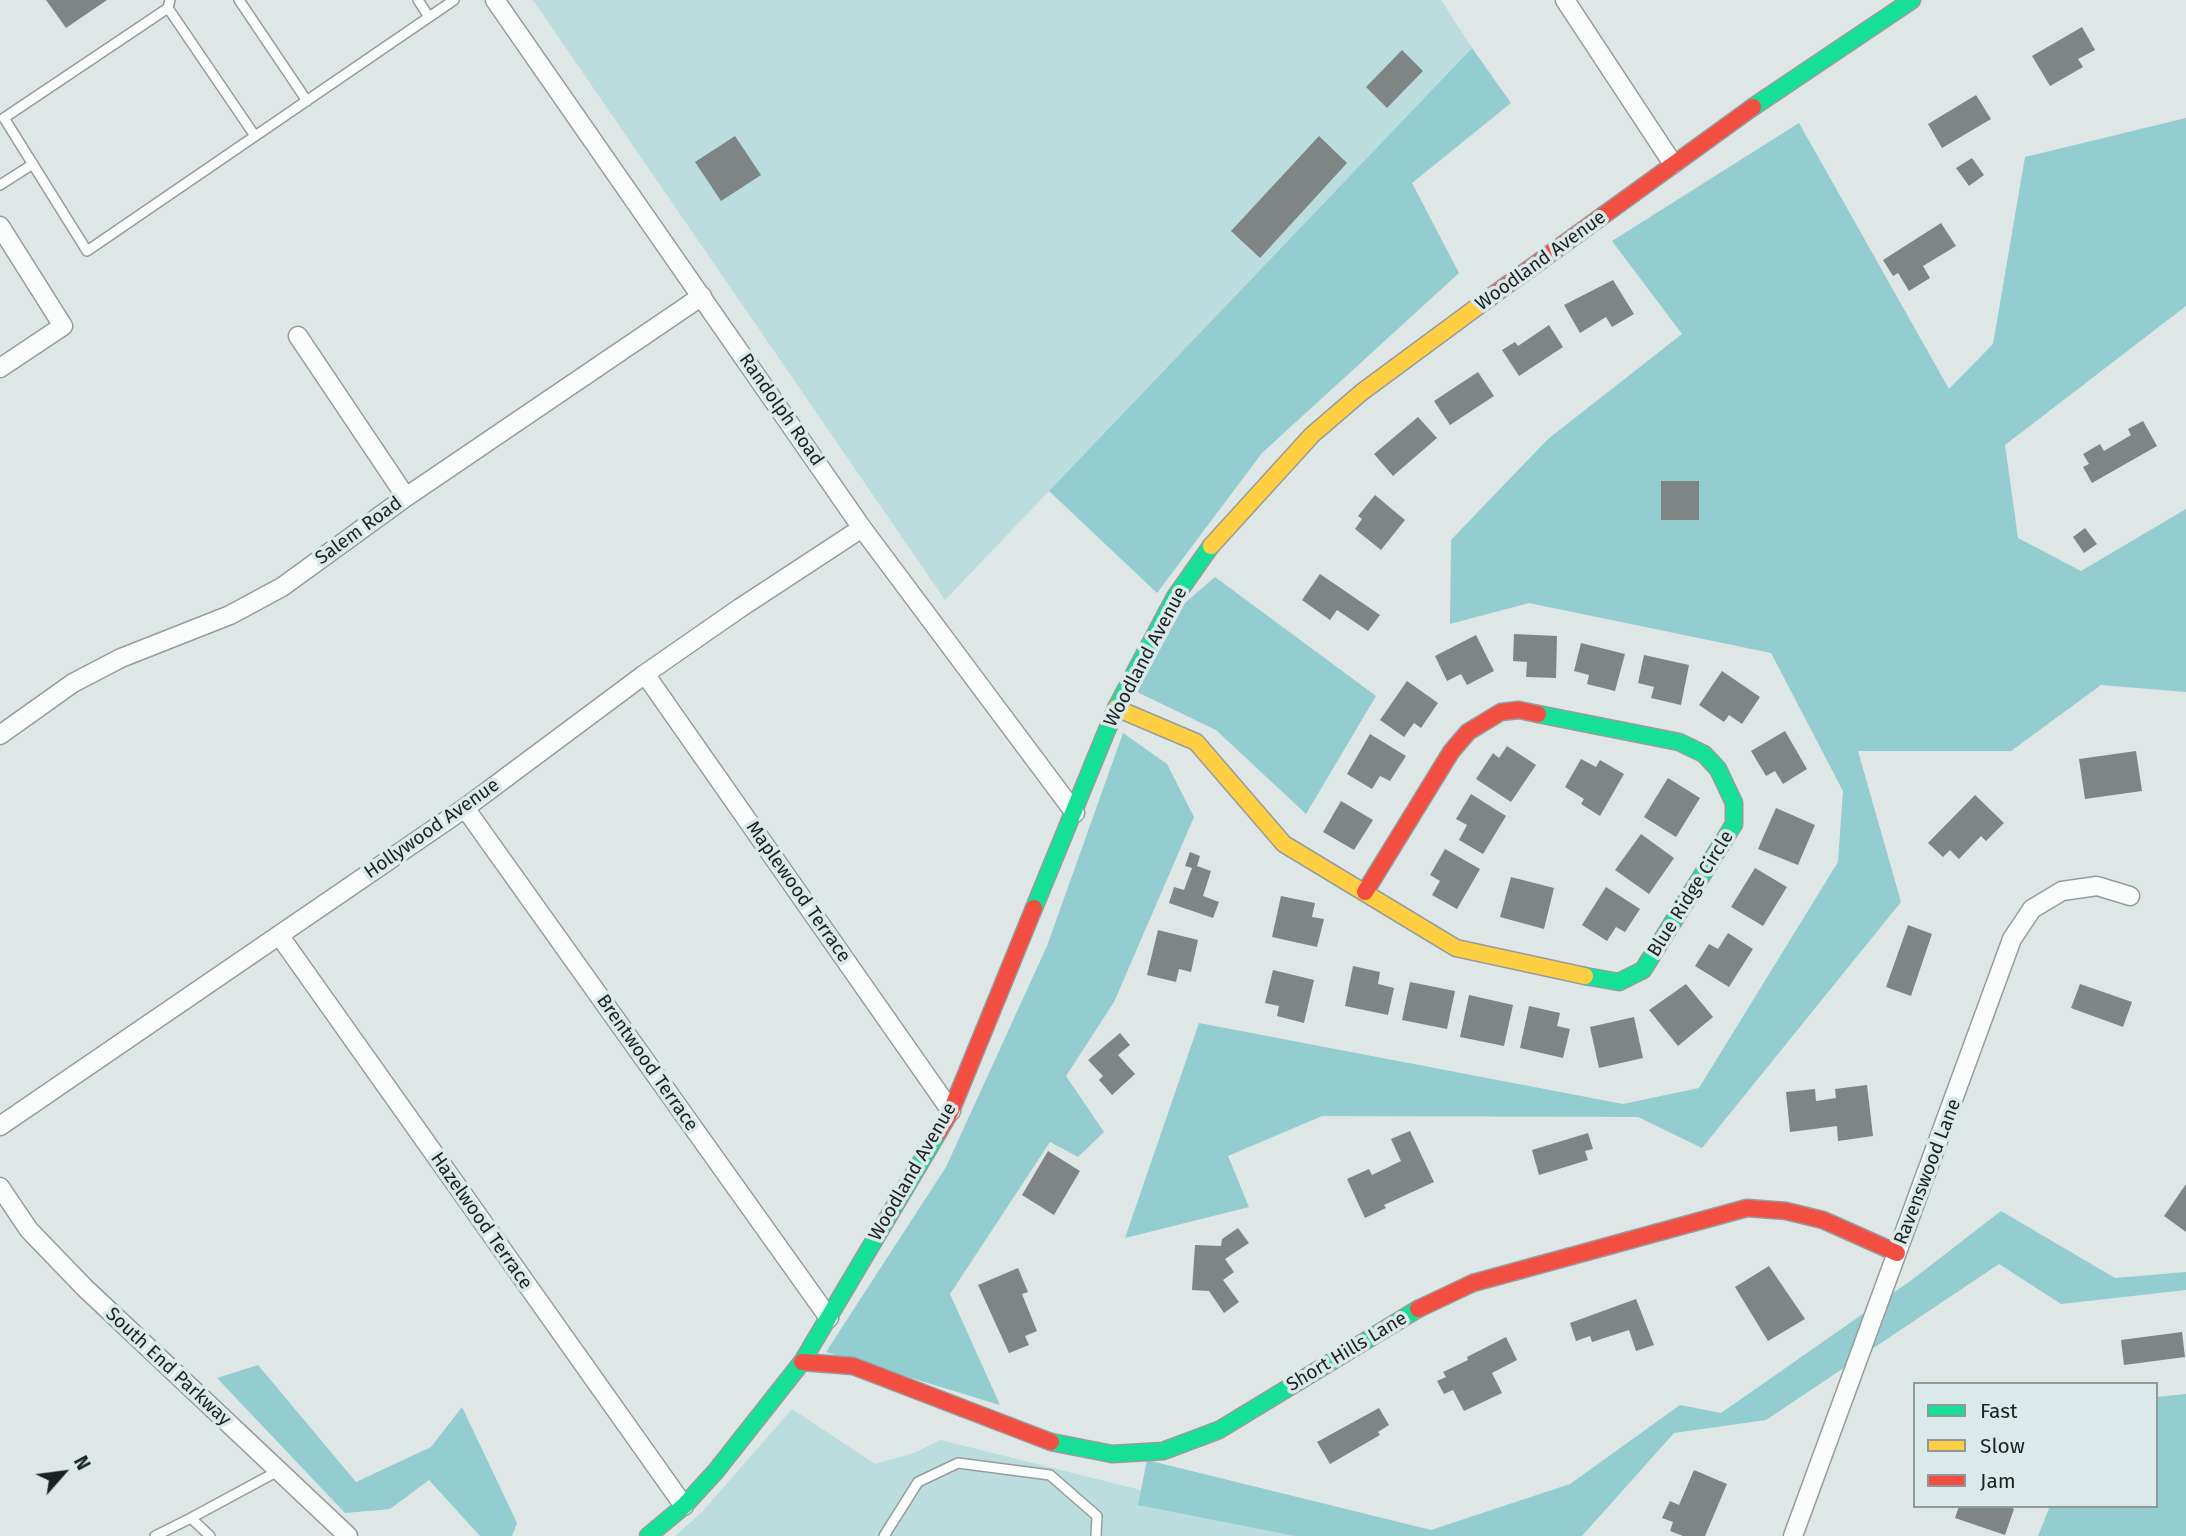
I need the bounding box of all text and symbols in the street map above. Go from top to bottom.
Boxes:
street label: Woodland Avenue [1471,206,1611,316]
street label: Randolph Road [734,349,828,471]
street label: Salem Road [311,492,407,570]
street label: Woodland Avenue [1099,583,1193,731]
street label: Hollywood Avenue [360,774,504,884]
street label: Maplewood Terrace [741,817,855,967]
street label: Blue Ridge Circle [1643,827,1739,961]
street label: Brentwood Terrace [591,990,703,1136]
street label: Ravenswood Lane [1890,1096,1966,1248]
street label: Woodland Avenue [864,1099,962,1245]
street label: Hazelwood Terrace [425,1148,537,1294]
street label: South End Parkway [101,1303,235,1431]
street label: Short Hills Lane [1283,1307,1411,1397]
legend [1913,1382,2158,1508]
text: Fast [1980,1398,2018,1424]
text: Slow [1980,1433,2025,1459]
north arrow [28,1438,98,1508]
text: N [69,1452,95,1474]
text: Jam [1980,1468,2016,1494]

